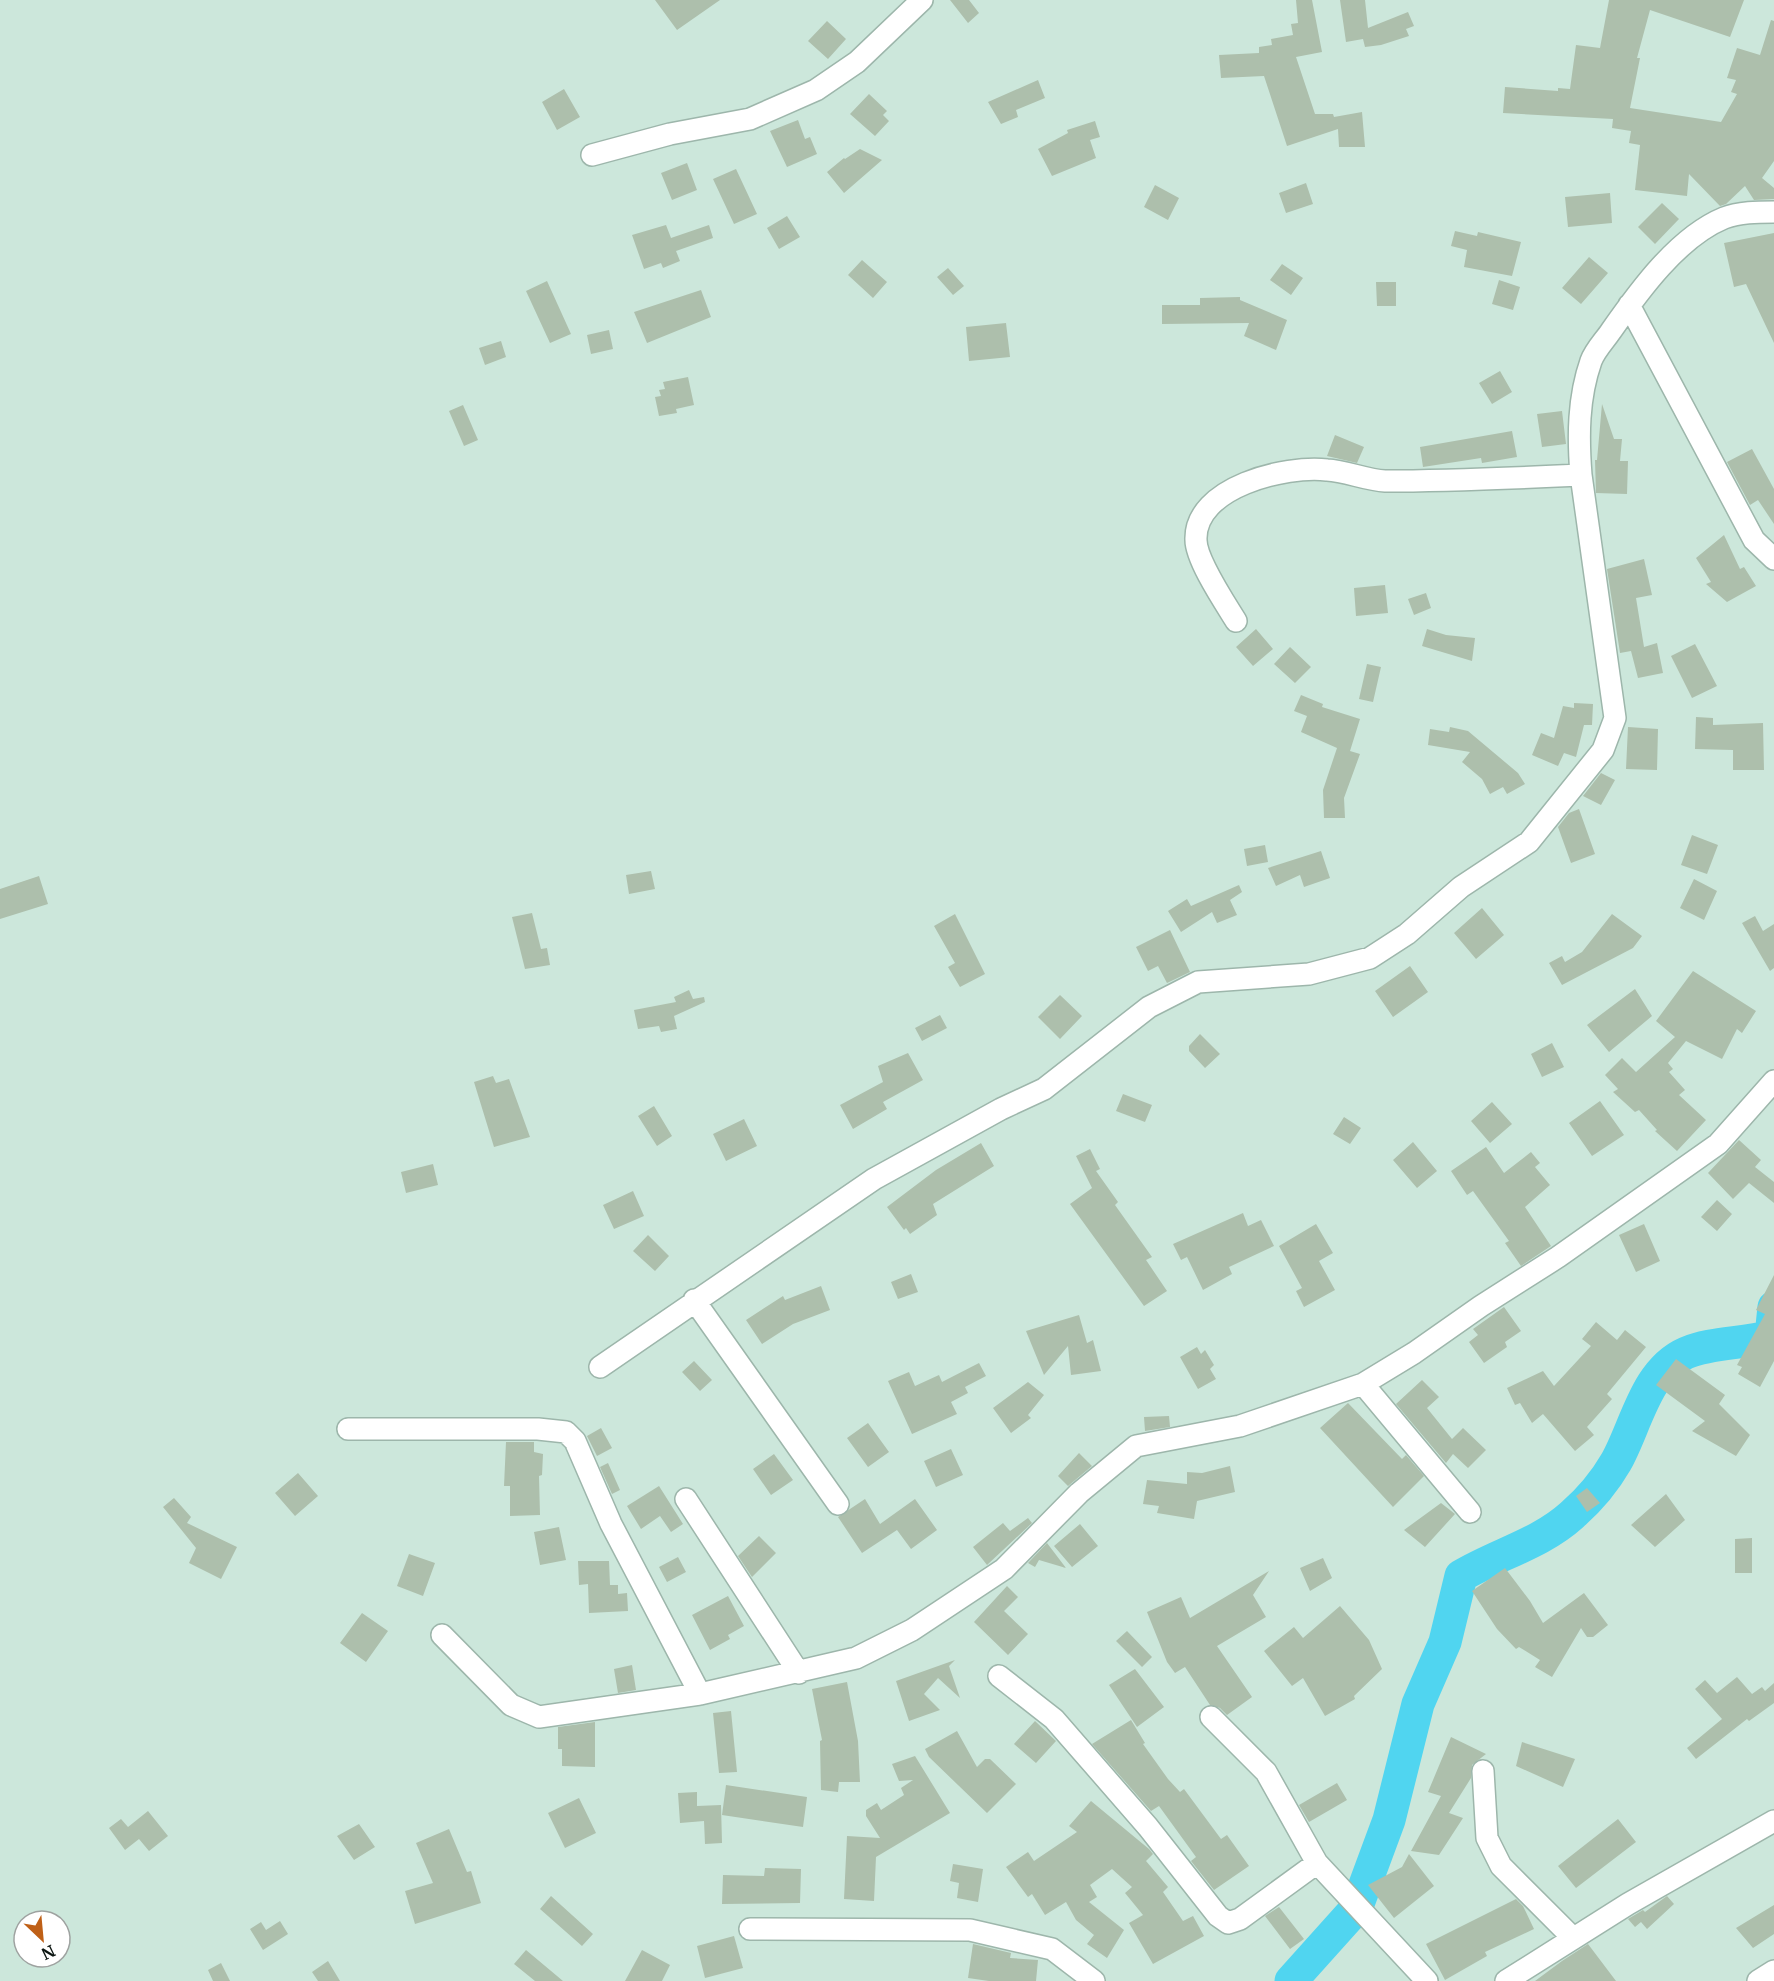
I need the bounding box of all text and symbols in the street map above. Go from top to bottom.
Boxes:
north arrow [12,1909,72,1969]
text: N [38,1941,59,1964]

